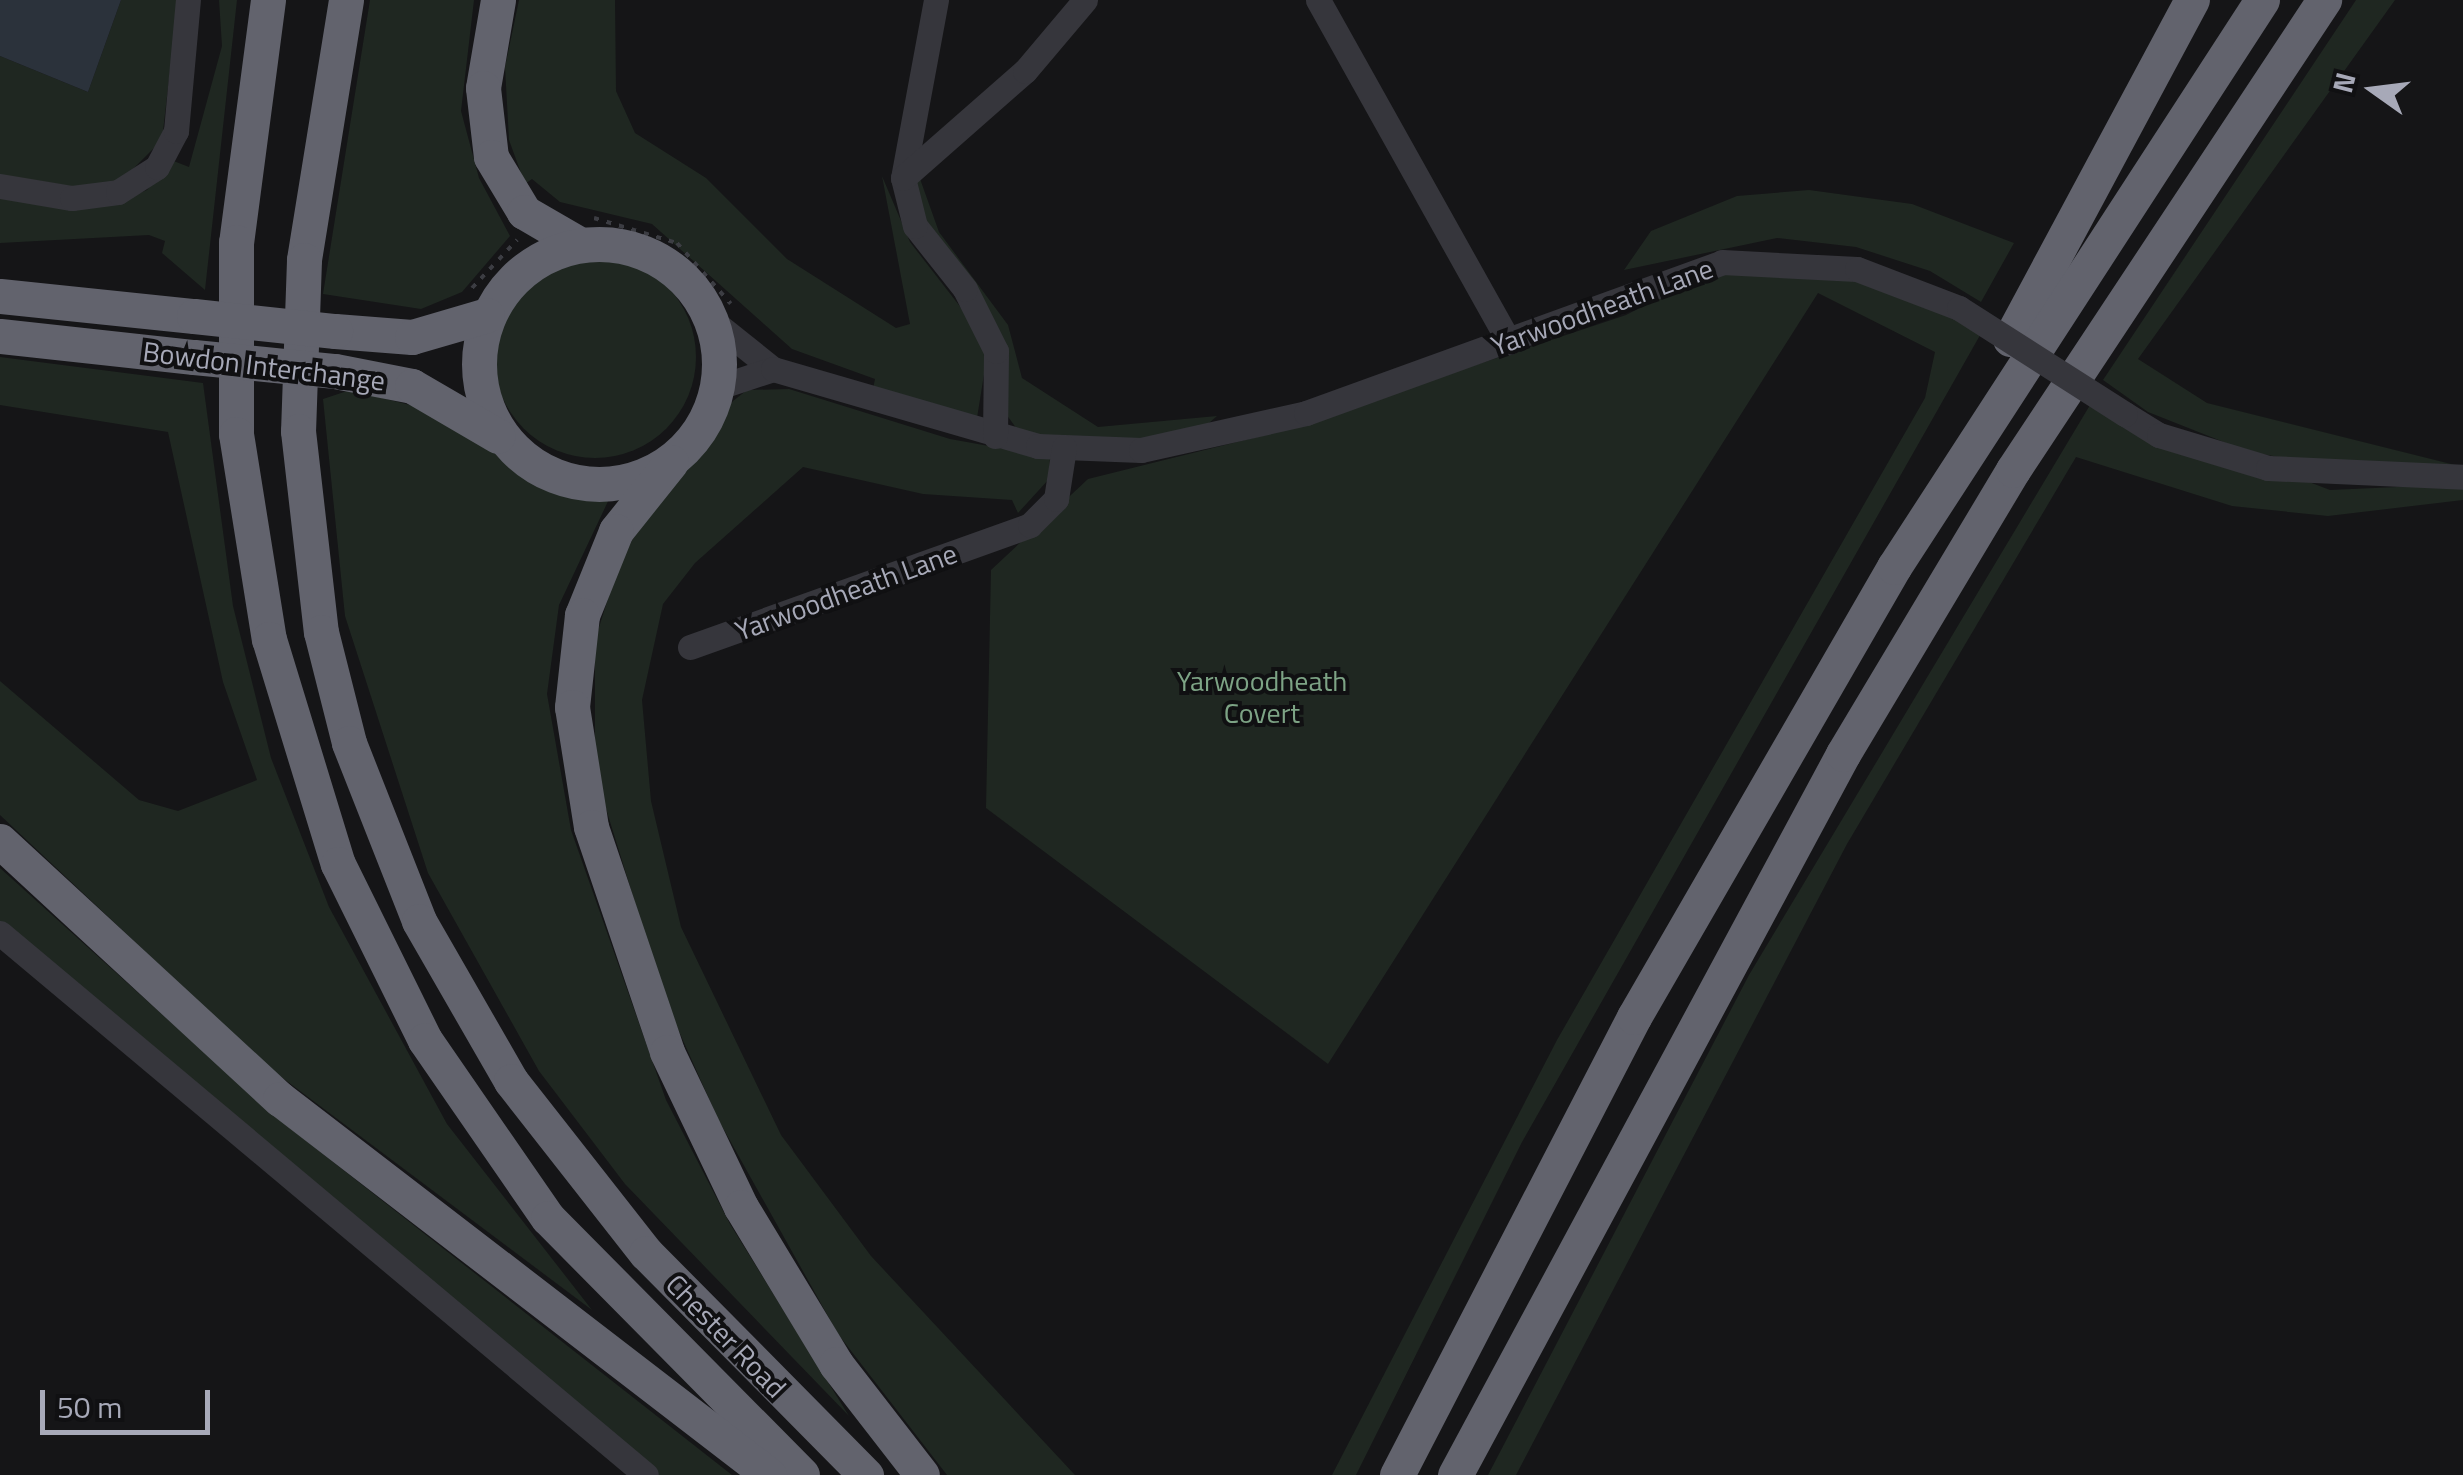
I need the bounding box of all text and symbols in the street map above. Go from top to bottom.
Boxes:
north arrow [2323,40,2423,140]
text: N [2320,68,2367,97]
street label: Yarwoodheath Lane [1487,251,1717,363]
street label: Bowdon Interchange [141,334,387,398]
street label: Yarwoodheath Lane [731,536,961,648]
park label: Yarwoodheath Covert [1177,664,1347,730]
street label: Chester Road [659,1268,793,1404]
scale bar [45,1370,215,1432]
text: 50 m [57,1384,122,1430]

